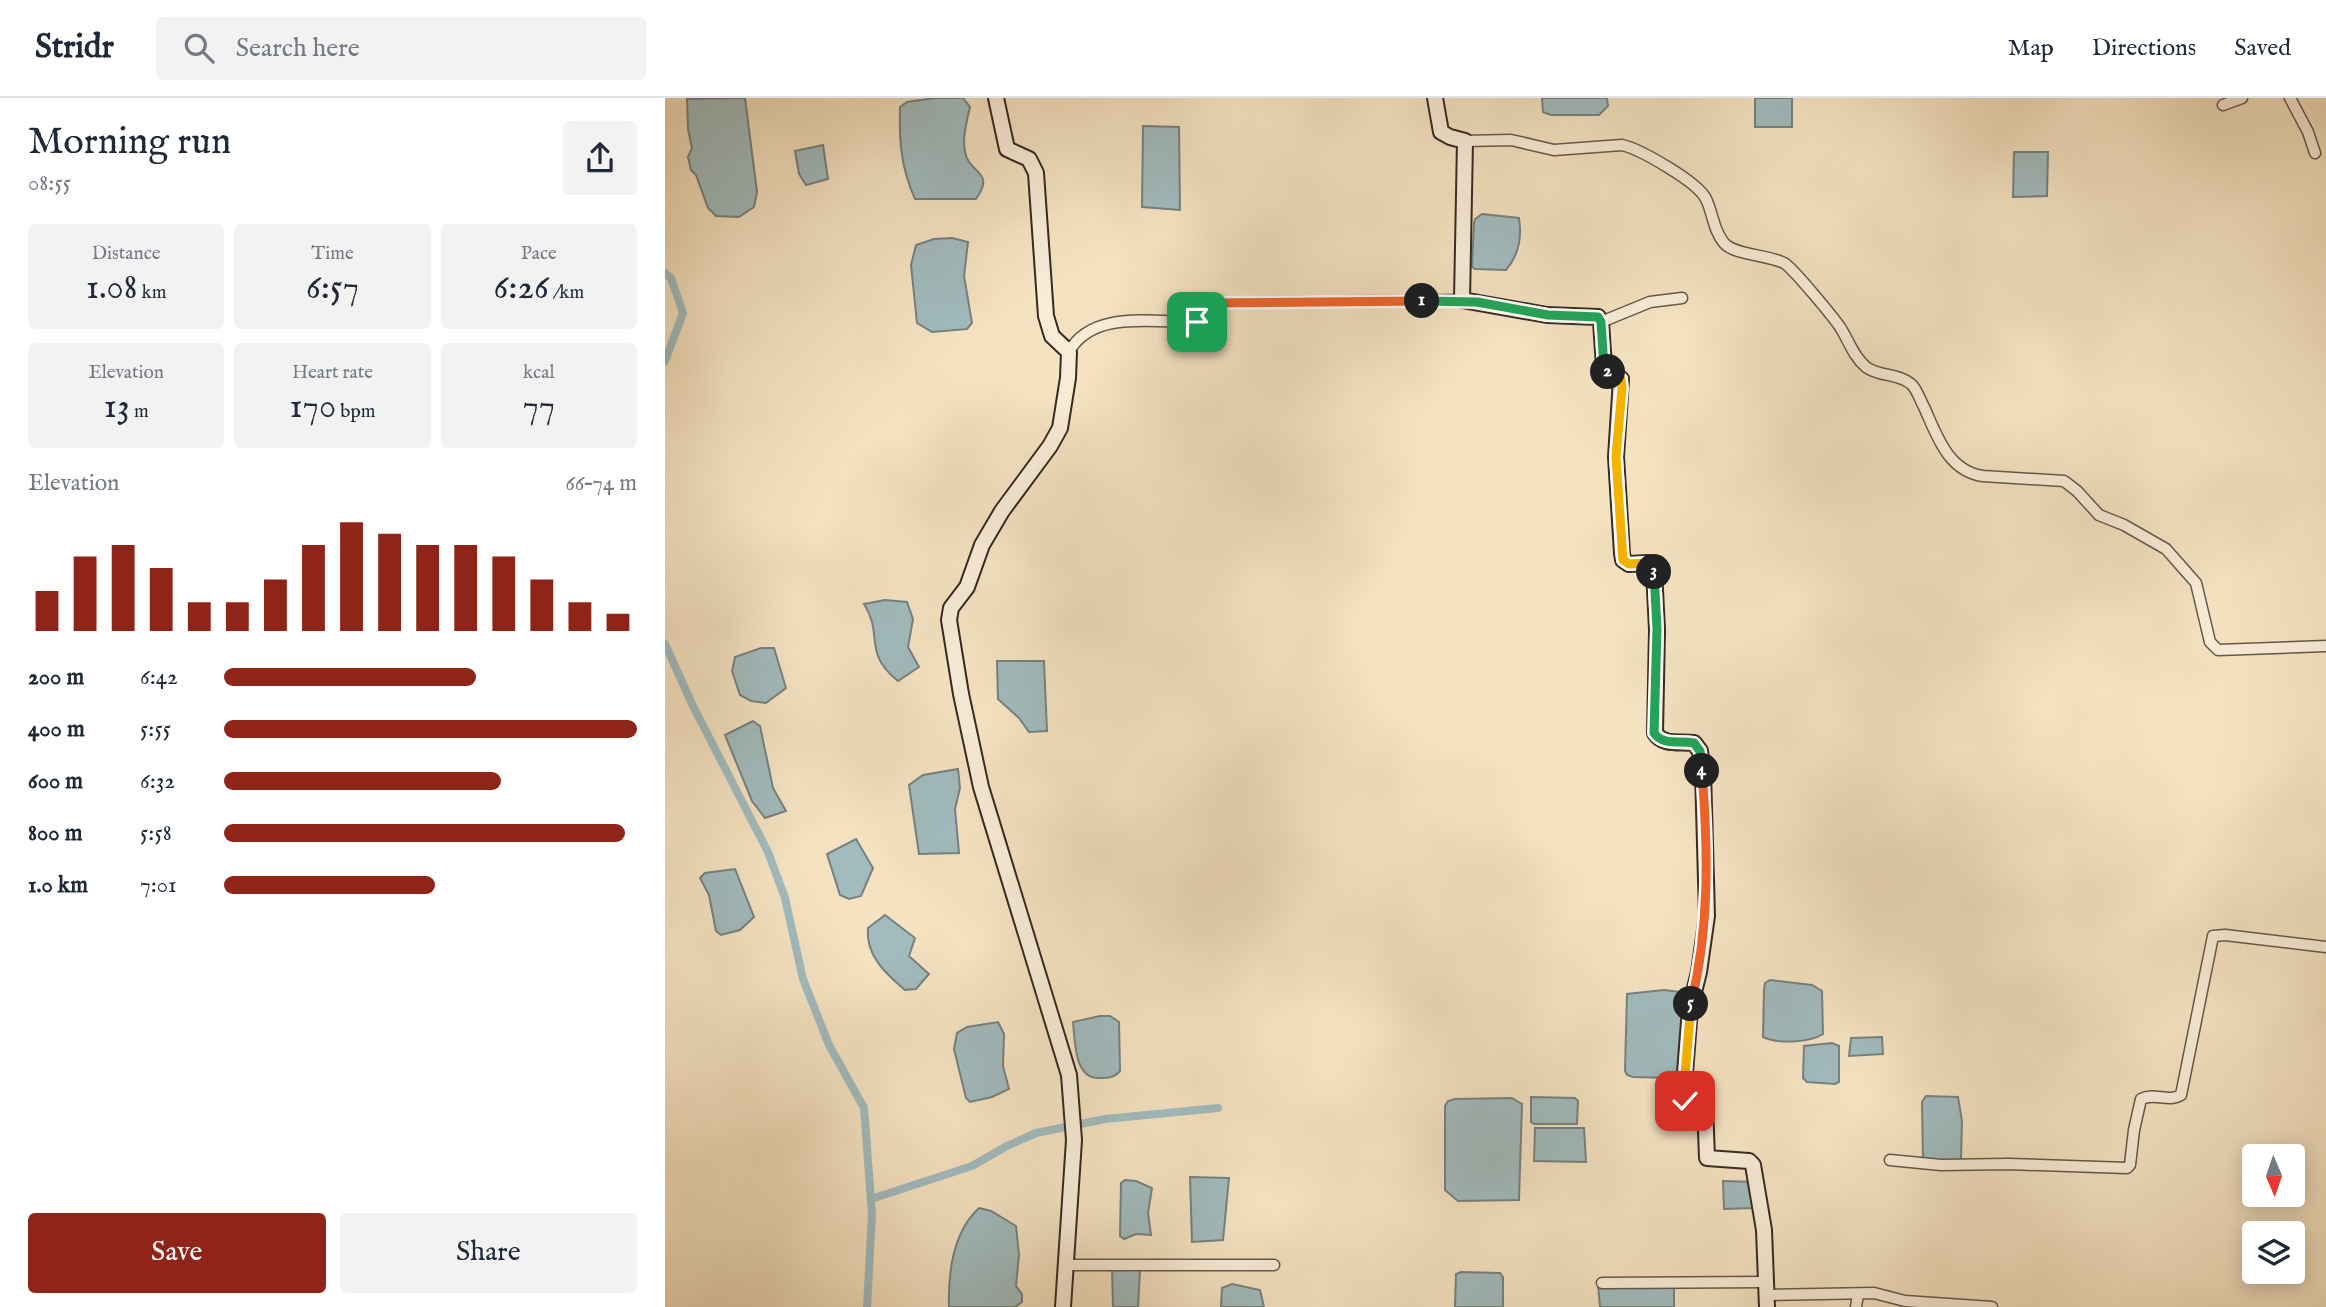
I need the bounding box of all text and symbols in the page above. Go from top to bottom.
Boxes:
search box [156,17,646,80]
text: Stridr [35,27,114,69]
icon: search [180,29,218,67]
text: Search here [236,32,360,65]
text: Map [2008,33,2054,64]
text: Directions [2092,33,2196,64]
text: Saved [2234,33,2291,64]
text: Morning run [28,119,231,167]
button: share [563,121,637,195]
text: 08:55 [28,169,71,198]
text: Distance [92,242,161,266]
text: Time [311,242,354,266]
text: Pace [521,242,557,266]
text: 1.08 [86,266,137,311]
text: 6:57 [306,266,359,311]
text: 6:26 [493,266,549,311]
text: km [137,281,166,305]
text: /km [549,281,584,305]
pin: 1 [1405,284,1439,318]
text: 1 [1418,288,1425,312]
pin [1167,292,1227,352]
icon: arrive [1178,303,1216,341]
pin: 2 [1591,354,1625,390]
text: 2 [1603,359,1612,383]
text: Elevation [88,361,164,385]
text: Heart rate [292,361,373,385]
text: kcal [523,361,555,385]
text: 13 [104,385,130,430]
text: 170 [290,385,336,430]
text: 77 [522,385,555,430]
text: m [130,400,149,424]
text: bpm [336,400,375,424]
text: Elevation [28,469,119,498]
text: 66–74 m [565,469,637,498]
pin: 3 [1637,554,1671,589]
text: 3 [1650,559,1657,583]
text: 200 m [28,663,84,692]
text: 6:42 [140,663,178,692]
text: 400 m [28,715,85,744]
text: 5:55 [140,715,171,744]
pin: 4 [1685,754,1719,788]
text: 4 [1697,758,1706,782]
text: 600 m [28,767,83,796]
text: 6:32 [140,767,175,796]
text: 800 m [28,819,82,848]
text: 5:58 [140,819,172,848]
text: 1.0 km [28,871,88,900]
text: 7:01 [140,871,177,900]
pin: 5 [1674,986,1709,1021]
text: 5 [1687,991,1694,1015]
pin [1655,1071,1715,1131]
icon: check [1666,1082,1704,1120]
north arrow [2242,1144,2305,1208]
map controls [2242,1144,2305,1284]
button: Save [28,1213,326,1293]
button: Share [340,1213,637,1293]
button: layers [2242,1221,2305,1284]

